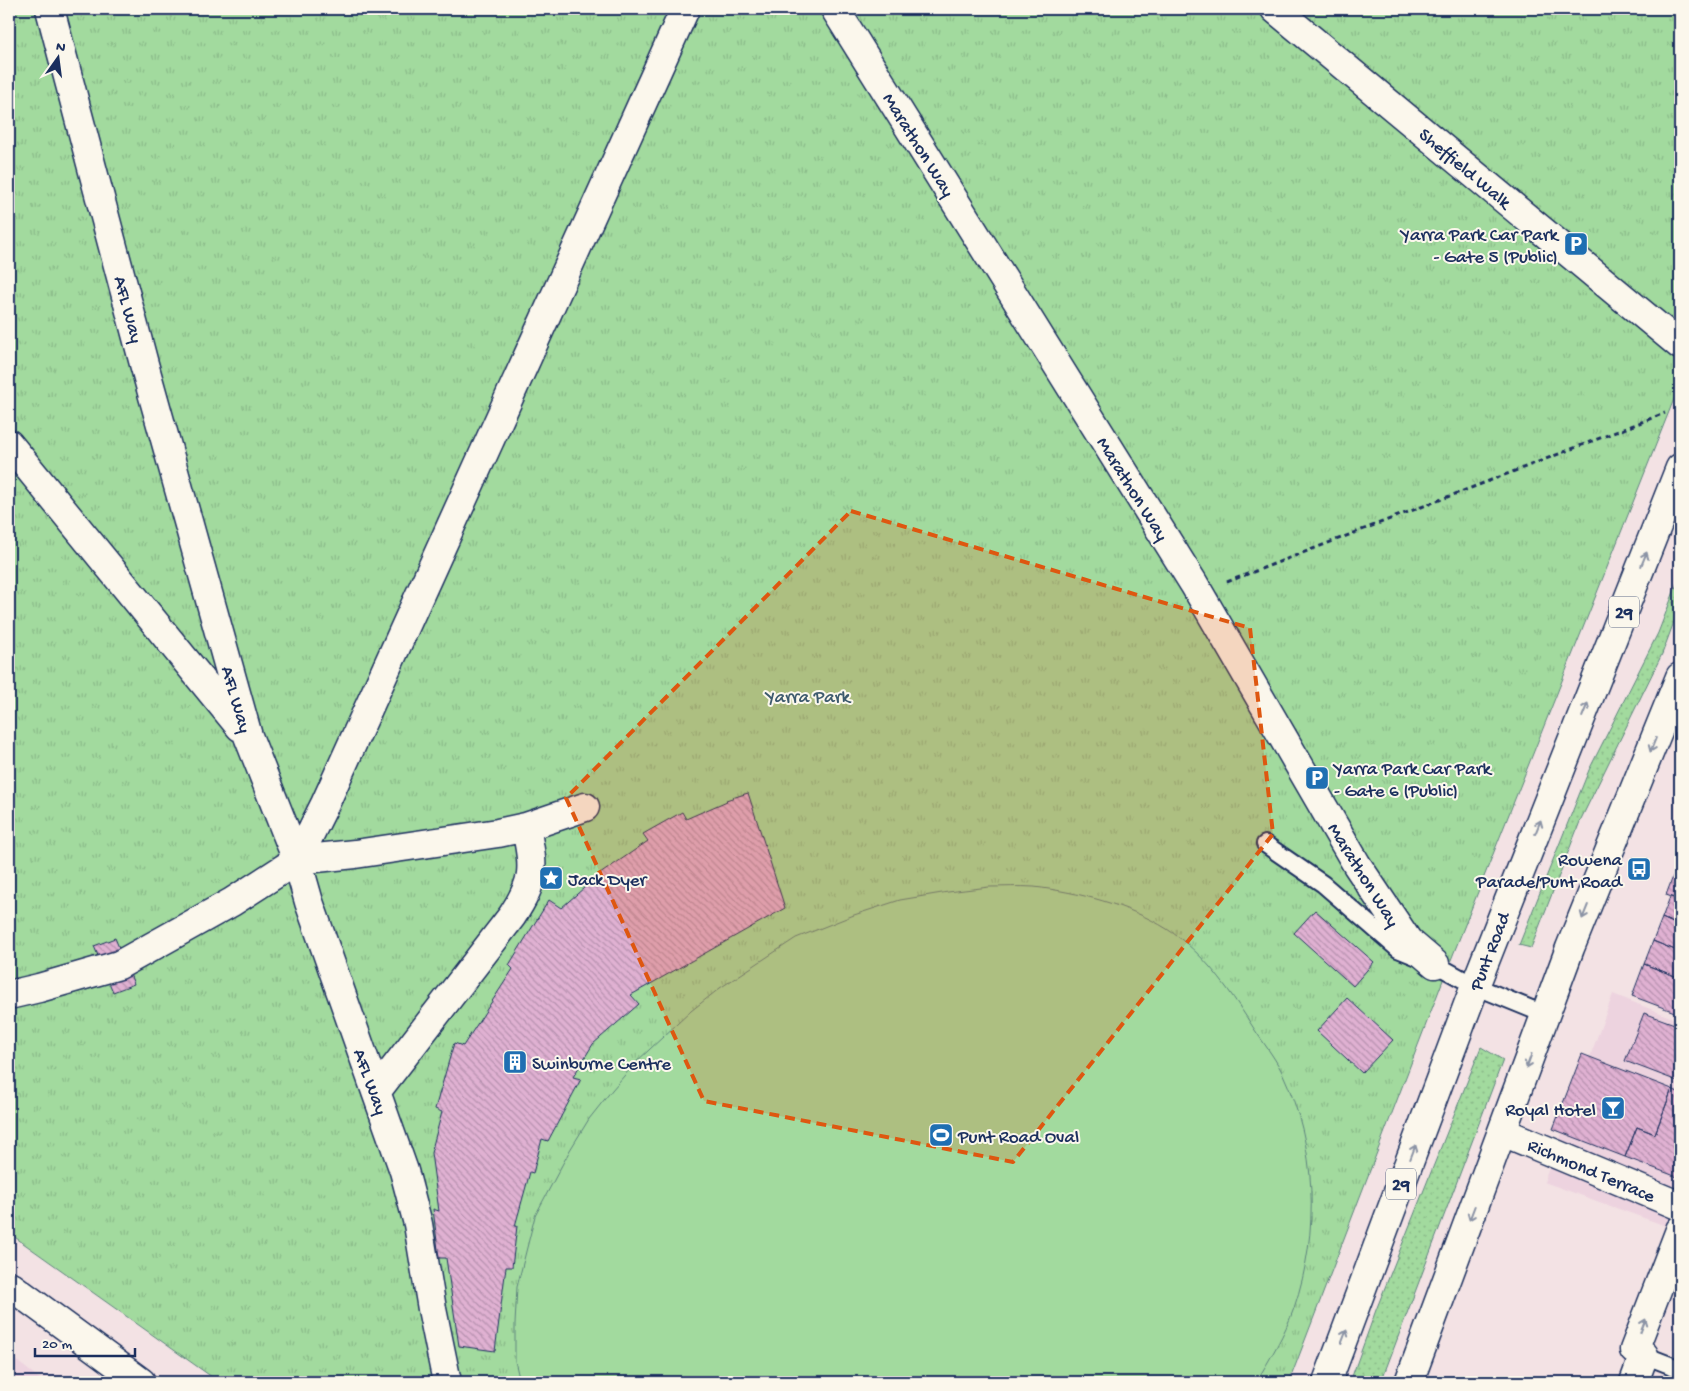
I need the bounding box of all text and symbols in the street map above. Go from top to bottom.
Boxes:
north arrow [32,32,82,82]
text: N [54,38,67,57]
street label: Marathon Way [876,90,958,203]
street label: Sheffield Walk [1413,124,1516,216]
place label: Yarra Park Car Park - Gate 5 (Public) [1399,225,1560,270]
parking icon: Yarra Park Car Park - Gate 5 (Public) [1563,231,1589,257]
street label: AFL Way [107,274,147,347]
street label: Marathon Way [1090,434,1172,547]
one-way arrow [1640,552,1650,567]
road number: 29 [1609,596,1639,628]
street label: AFL Way [214,664,255,737]
park label: Yarra Park [764,687,852,710]
one-way arrow [1581,703,1590,718]
one-way arrow [1648,737,1657,752]
place label: Yarra Park Car Park - Gate 6 (Public) [1332,759,1492,804]
parking icon: Yarra Park Car Park - Gate 6 (Public) [1304,765,1330,791]
street label: Marathon Way [1321,820,1403,933]
one-way arrow [1534,820,1543,835]
place label: Rowena Parade/Punt Road [1475,850,1624,895]
bus stop icon: Rowena Parade/Punt Road [1626,856,1652,882]
place icon: Jack Dyer [538,865,564,891]
place label: Jack Dyer [568,870,649,893]
one-way arrow [1580,904,1589,919]
street label: Punt Road [1465,908,1517,996]
street label: AFL Way [346,1046,391,1119]
building icon: Swinburne Centre [502,1049,528,1075]
one-way arrow [1524,1053,1533,1068]
place label: Swinburne Centre [532,1054,671,1077]
bar icon: Royal Hotel [1600,1095,1626,1121]
place label: Royal Hotel [1505,1100,1596,1123]
sports icon: Punt Road Oval [928,1122,954,1148]
place label: Punt Road Oval [957,1127,1079,1150]
street label: Richmond Terrace [1523,1135,1658,1209]
one-way arrow [1409,1144,1418,1160]
road number: 29 [1386,1168,1416,1200]
one-way arrow [1467,1206,1476,1221]
one-way arrow [1639,1319,1649,1334]
scale bar [35,1326,135,1358]
one-way arrow [1340,1329,1349,1345]
text: 20 m [42,1336,72,1354]

